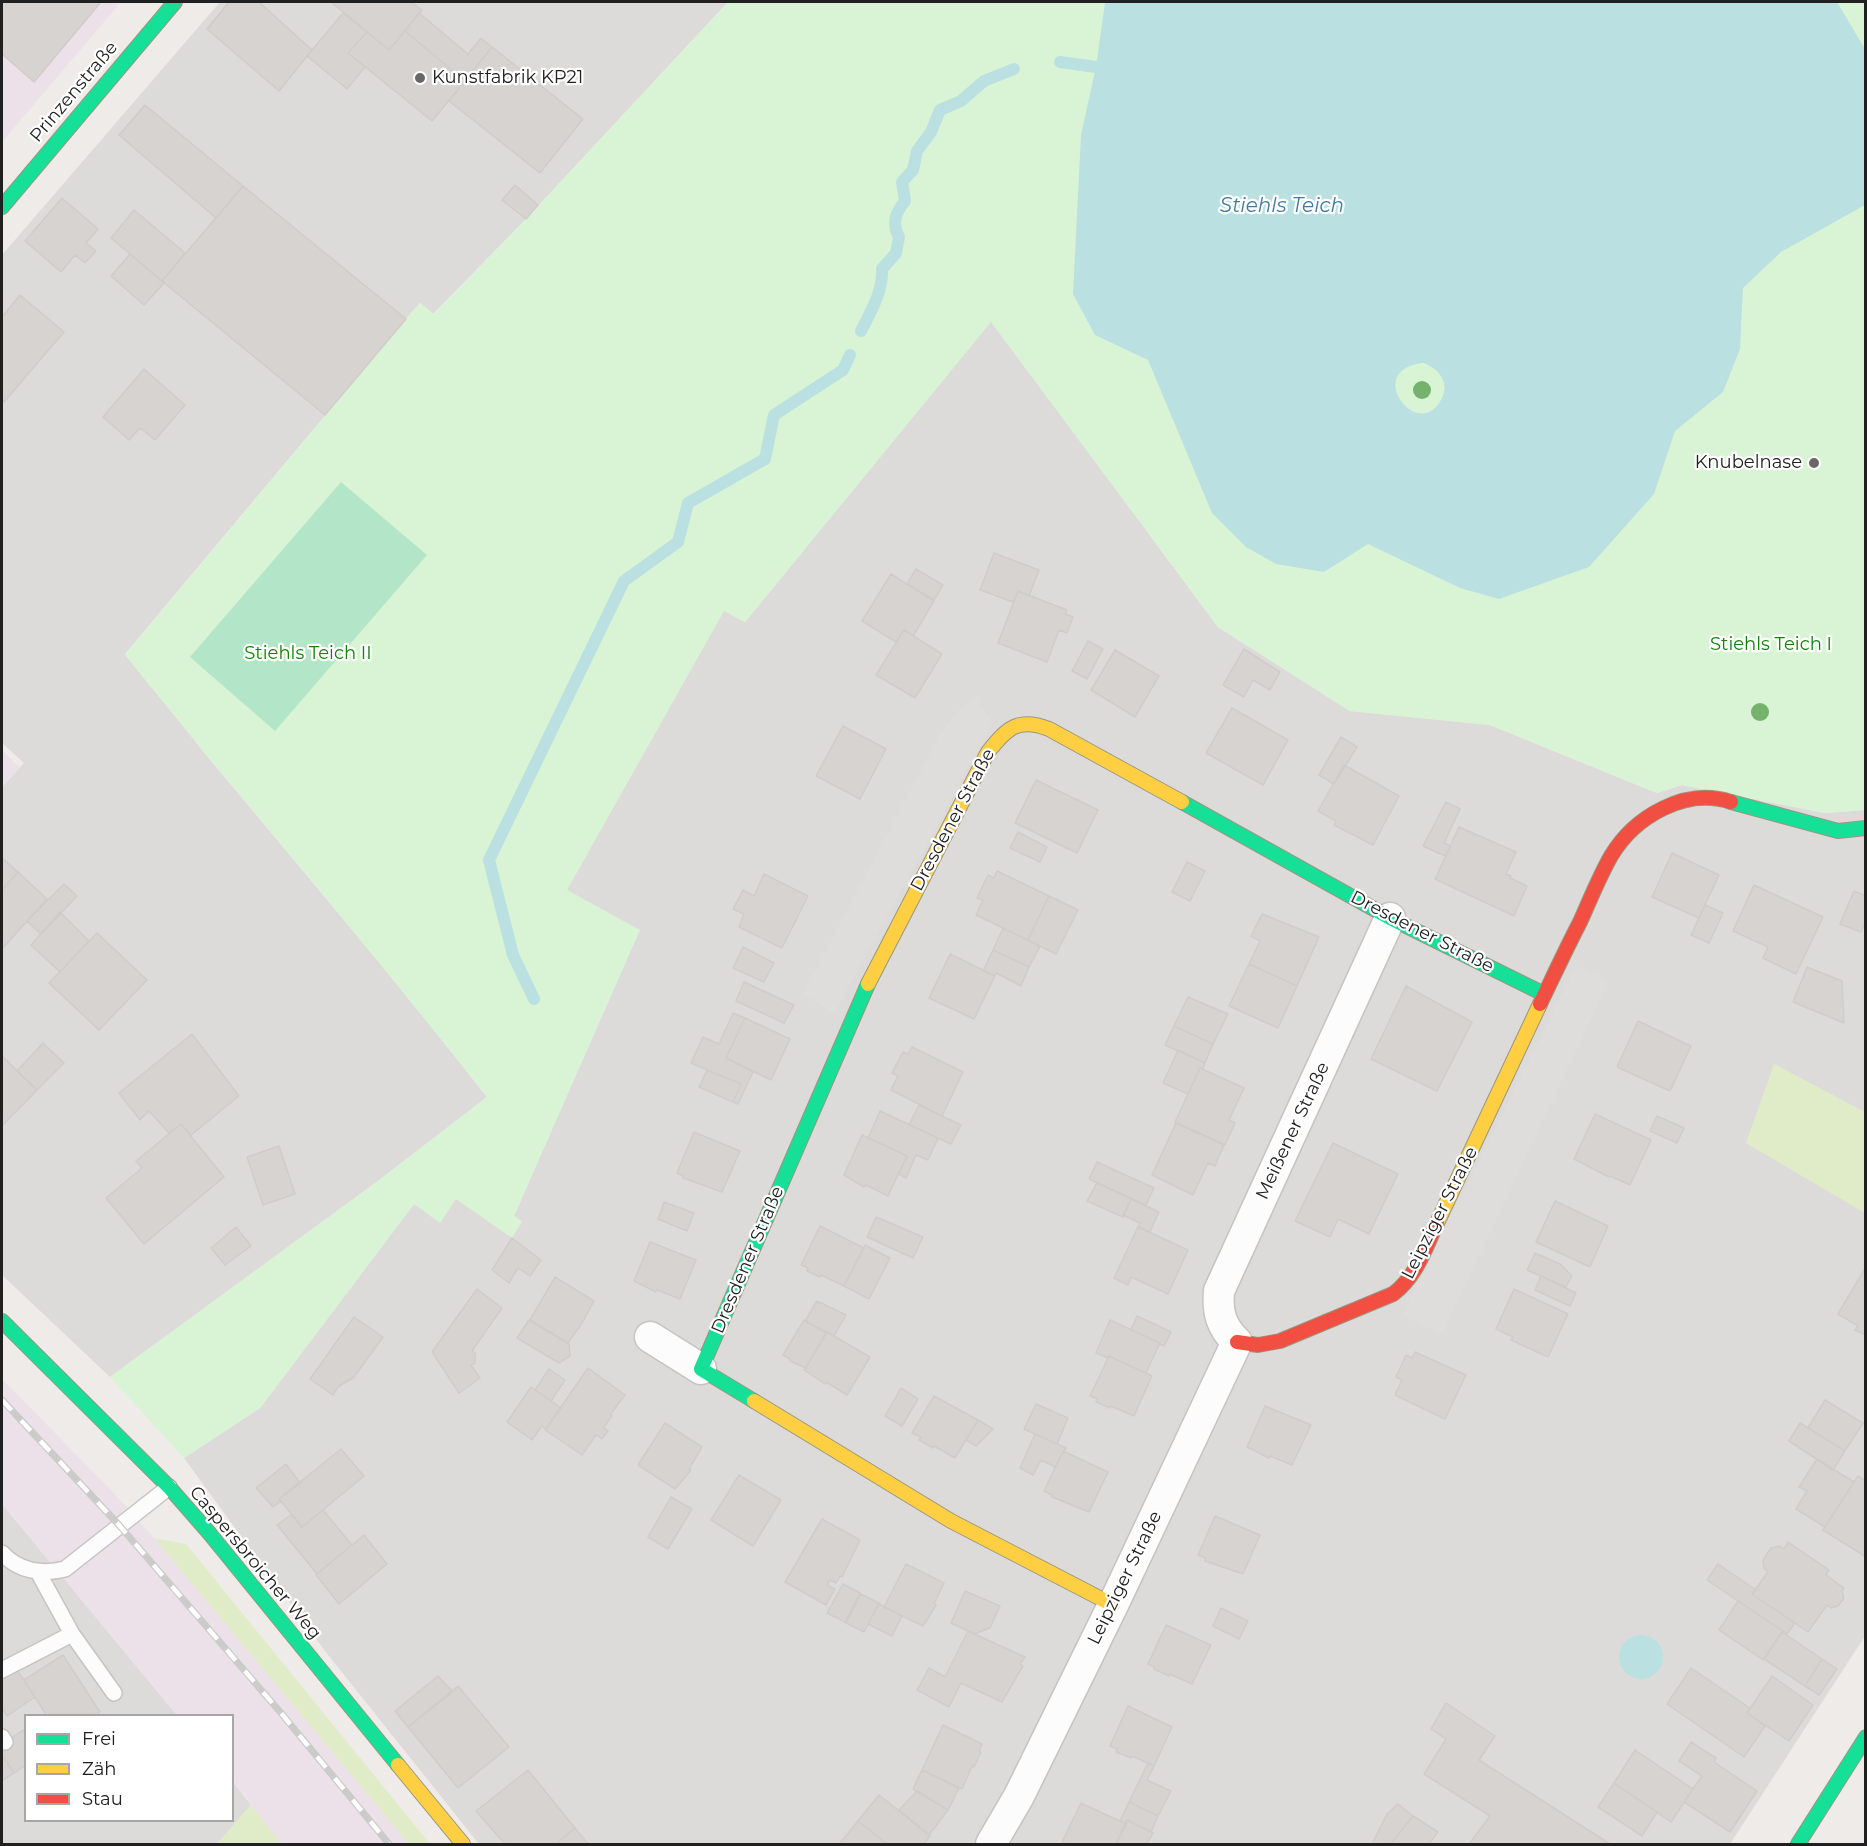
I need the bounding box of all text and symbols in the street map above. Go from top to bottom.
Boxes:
street label: Prinzenstraße [26,37,122,147]
place label: Kunstfabrik KP21 [432,67,583,89]
marker: Kunstfabrik KP21 [413,71,427,85]
water label: Stiehls Teich [1220,194,1344,218]
place label: Knubelnase [1695,452,1802,474]
marker: Knubelnase [1807,456,1821,470]
park label: Stiehls Teich I [1710,634,1832,656]
park label: Stiehls Teich II [244,643,372,665]
street label: Dresdener Straße [906,745,1000,895]
street label: Dresdener Straße [1347,887,1497,977]
street label: Meißener Straße [1252,1059,1334,1203]
street label: Leipziger Straße [1397,1143,1483,1283]
street label: Dresdener Straße [707,1183,789,1337]
street label: Caspersbroicher Weg [185,1482,325,1644]
street label: Leipziger Straße [1083,1508,1167,1648]
legend [24,1714,234,1822]
text: Frei [82,1728,116,1750]
text: Zäh [82,1758,117,1780]
text: Stau [82,1788,123,1810]

